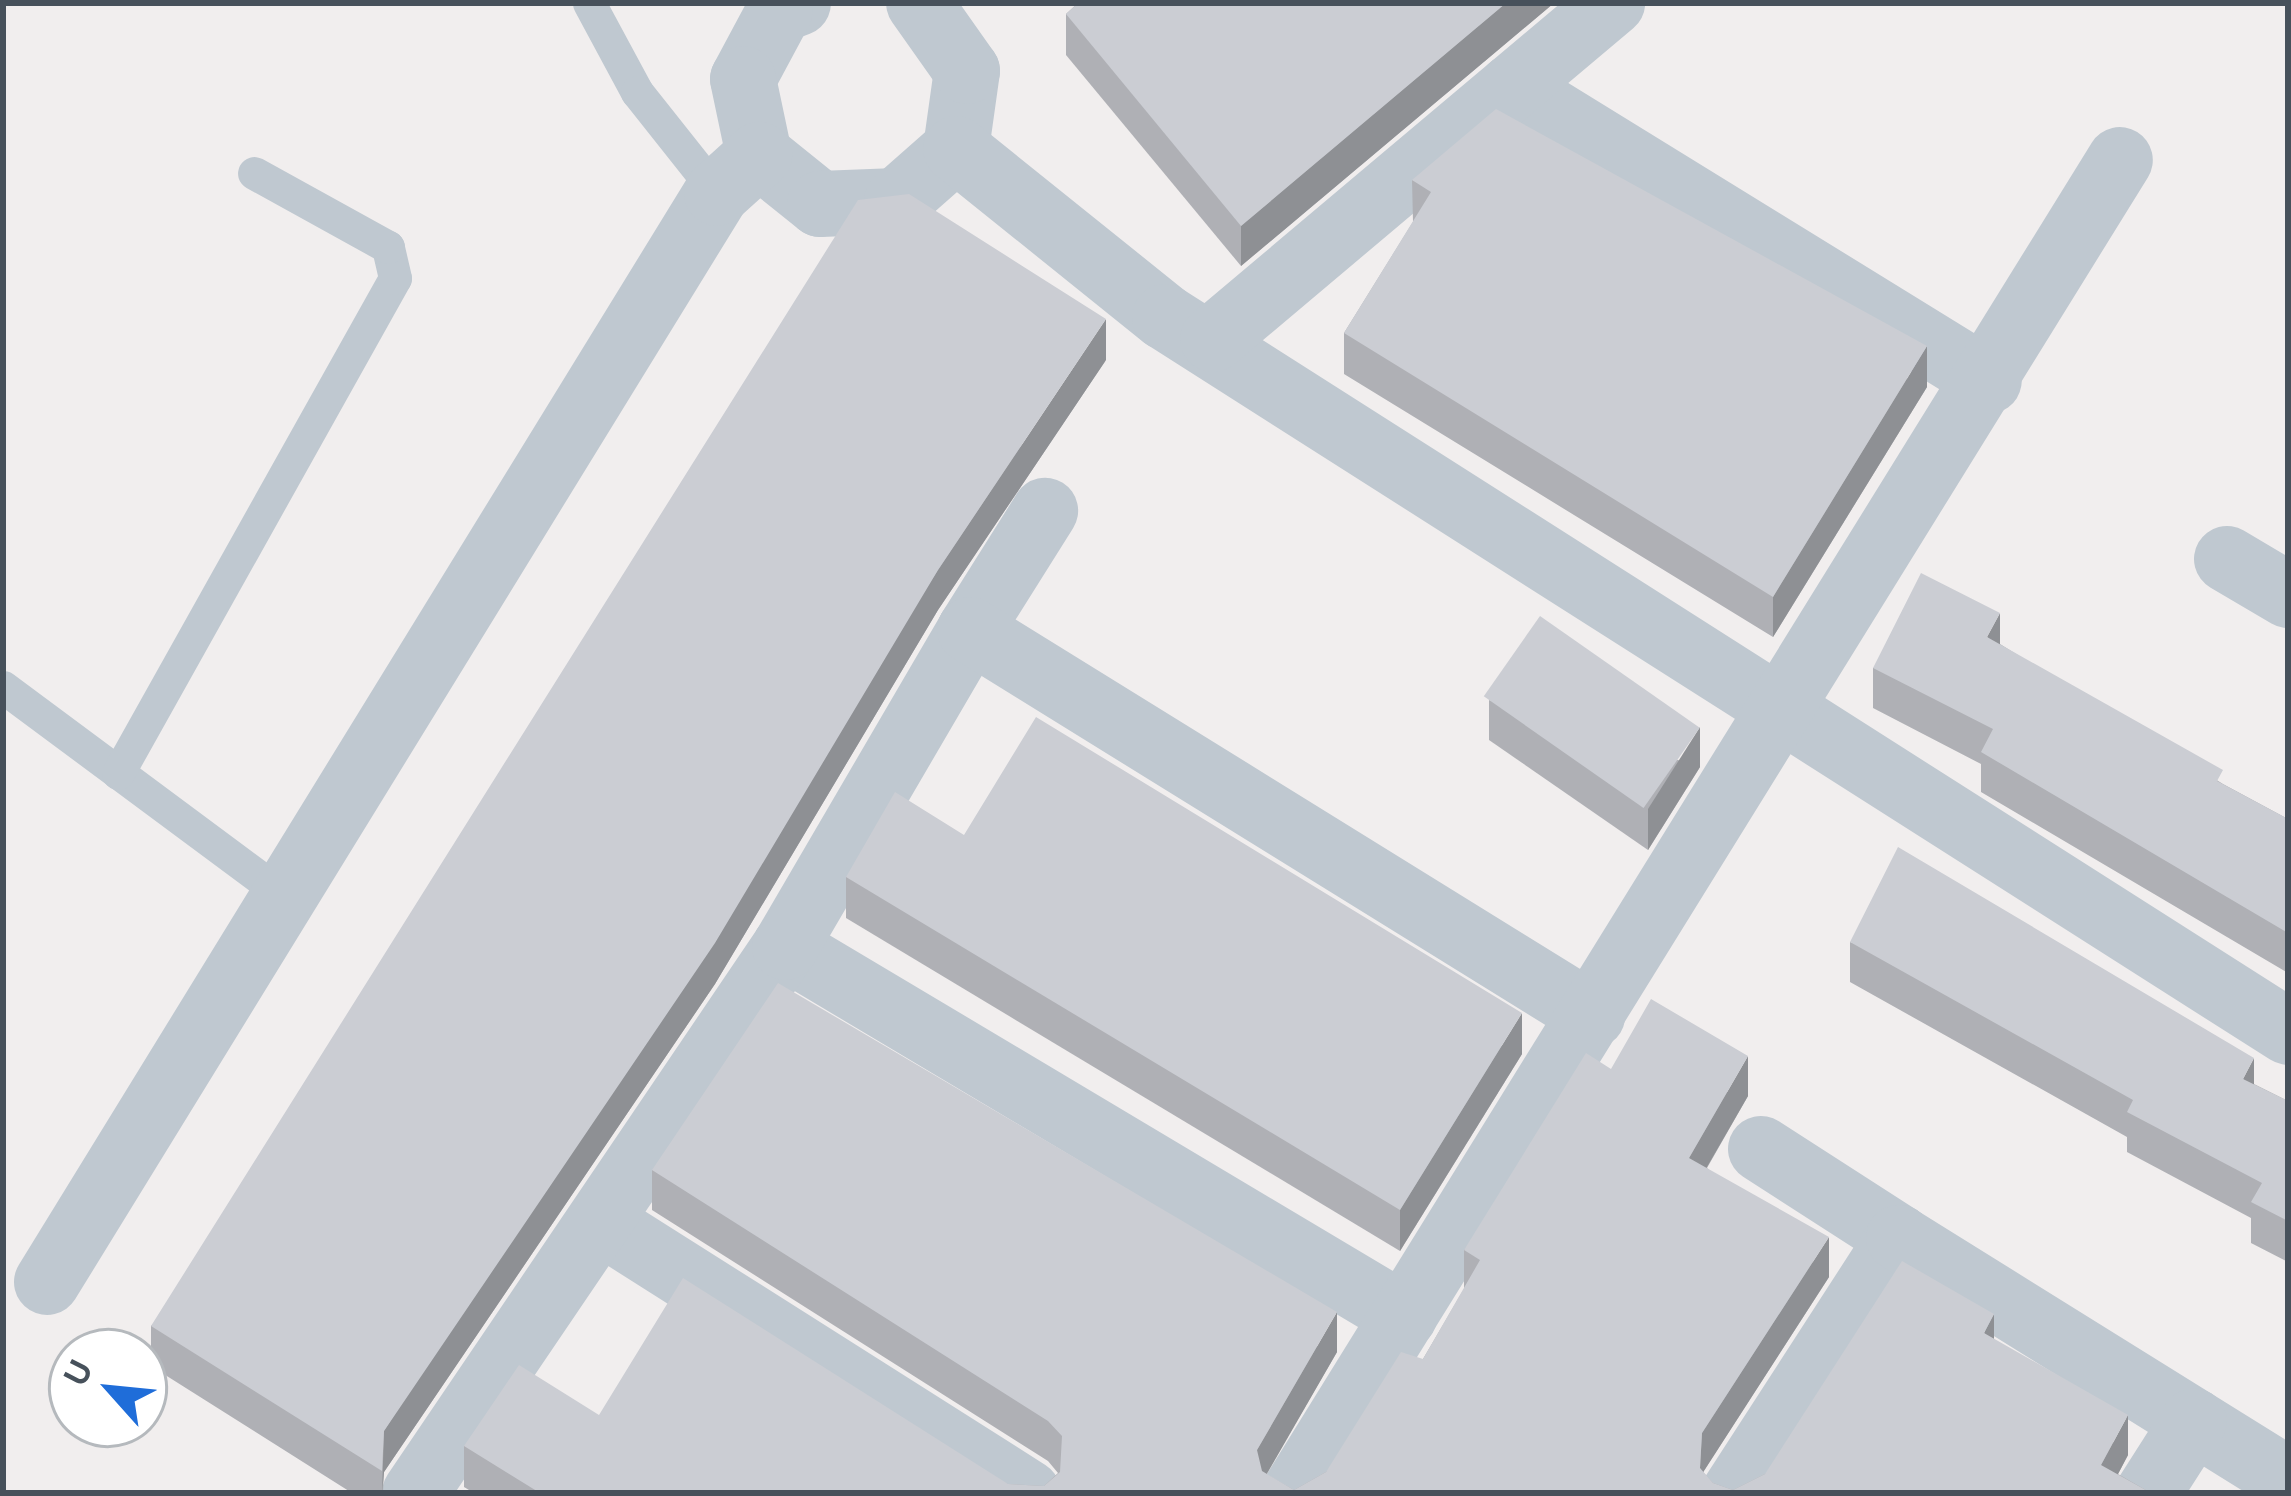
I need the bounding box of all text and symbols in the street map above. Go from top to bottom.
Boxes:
north arrow [48,1328,168,1448]
text: U [55,1354,101,1392]

